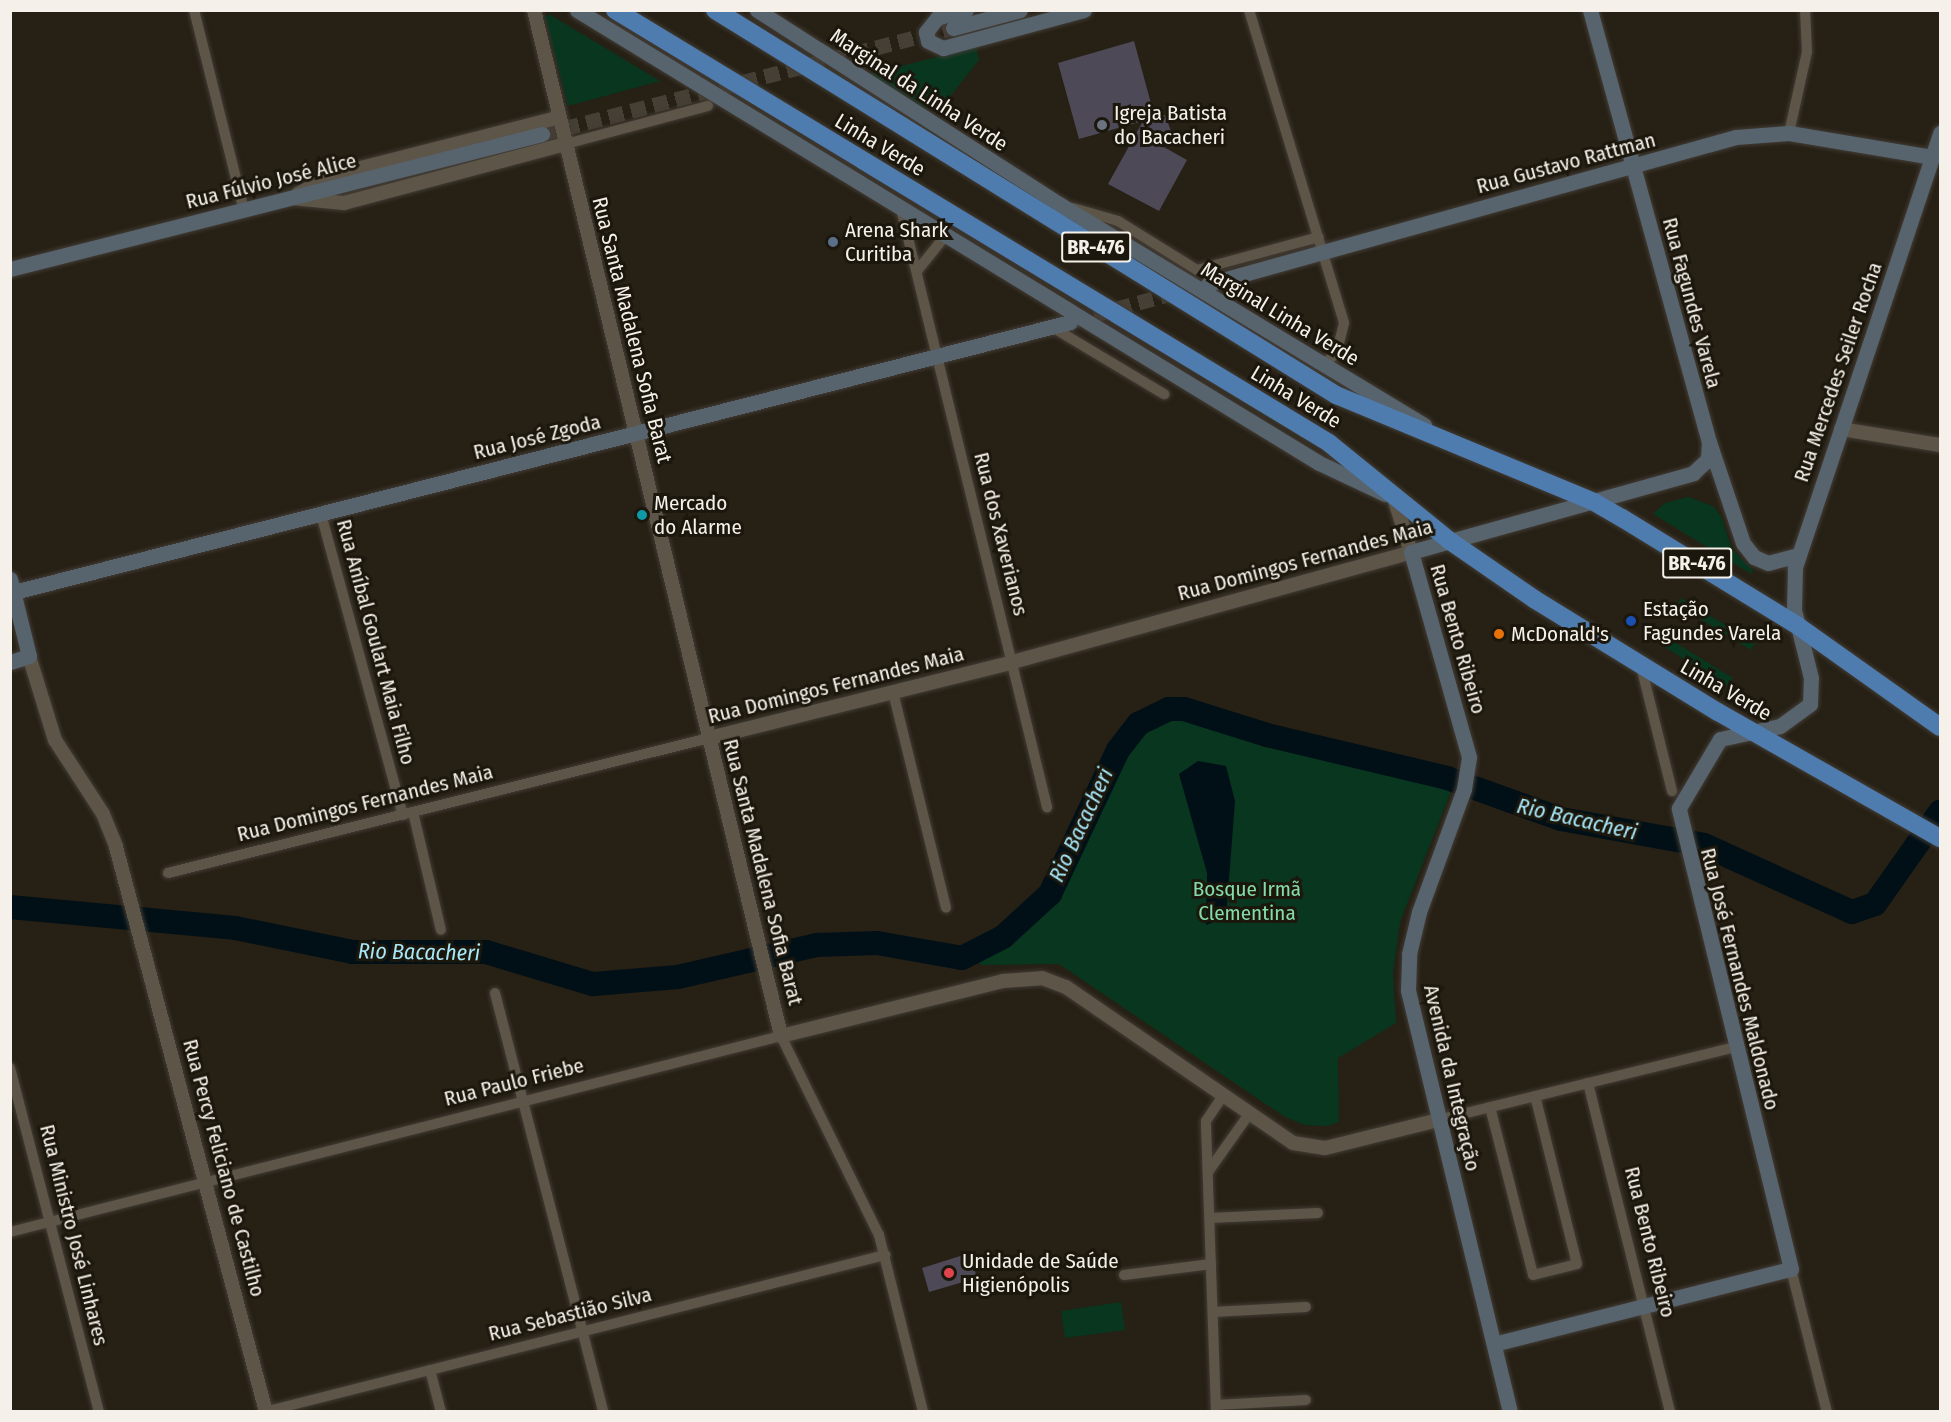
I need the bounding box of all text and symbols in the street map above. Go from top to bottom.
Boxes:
street label: Marginal da Linha Verde [826,23,1012,157]
place label: Igreja Batista do Bacacheri [1114,100,1227,150]
street label: Linha Verde [830,108,930,182]
marker: Igreja Batista do Bacacheri [1095,118,1109,132]
street label: Rua Gustavo Rattman [1474,127,1658,199]
street label: Rua Fúlvio José Alice [183,148,359,214]
street label: Rua Santa Madalena Sofia Barat [587,194,677,466]
street label: Rua Fagundes Varela [1657,215,1727,391]
place label: Arena Shark Curitiba [845,217,948,267]
road number: BR-476 [1060,230,1132,264]
marker: Arena Shark Curitiba [826,235,840,249]
street label: Marginal Linha Verde [1196,257,1364,371]
street label: Rua Mercedes Seiler Rocha [1789,259,1887,485]
street label: Linha Verde [1246,360,1346,434]
street label: Rua José Zgoda [471,409,603,465]
street label: Rua dos Xaverianos [969,450,1033,618]
place label: Mercado do Alarme [654,490,742,540]
marker: Mercado do Alarme [635,508,649,522]
street label: Rua Domingos Fernandes Maia [1175,514,1435,606]
street label: Rua Aníbal Goulart Maia Filho [331,517,421,767]
road number: BR-476 [1661,546,1733,580]
street label: Rua Bento Ribeiro [1425,561,1491,717]
place label: Estação Fagundes Varela [1643,596,1781,646]
marker: Estação Fagundes Varela [1624,614,1638,628]
place label: McDonald's [1511,621,1609,647]
marker: McDonald's [1492,627,1506,641]
street label: Rua Domingos Fernandes Maia [705,641,967,729]
street label: Linha Verde [1676,654,1776,726]
street label: Rua Santa Madalena Sofia Barat [718,736,808,1008]
street label: Rua Domingos Fernandes Maia [234,759,496,847]
water label: Rio Bacacheri [1043,764,1119,886]
water label: Rio Bacacheri [1514,792,1640,846]
street label: Rua José Fernandes Maldonado [1695,845,1785,1113]
park label: Bosque Irmã Clementina [1193,876,1301,926]
water label: Rio Bacacheri [358,938,480,966]
street label: Avenida da Integração [1418,982,1486,1174]
street label: Rua Percy Feliciano de Castilho [177,1036,271,1300]
street label: Rua Paulo Friebe [441,1052,587,1112]
street label: Rua Ministro José Linhares [34,1122,114,1348]
street label: Rua Bento Ribeiro [1619,1164,1681,1320]
place label: Unidade de Saúde Higienópolis [962,1248,1119,1298]
marker: Unidade de Saúde Higienópolis [940,1264,958,1282]
street label: Rua Sebastião Silva [486,1282,654,1346]

